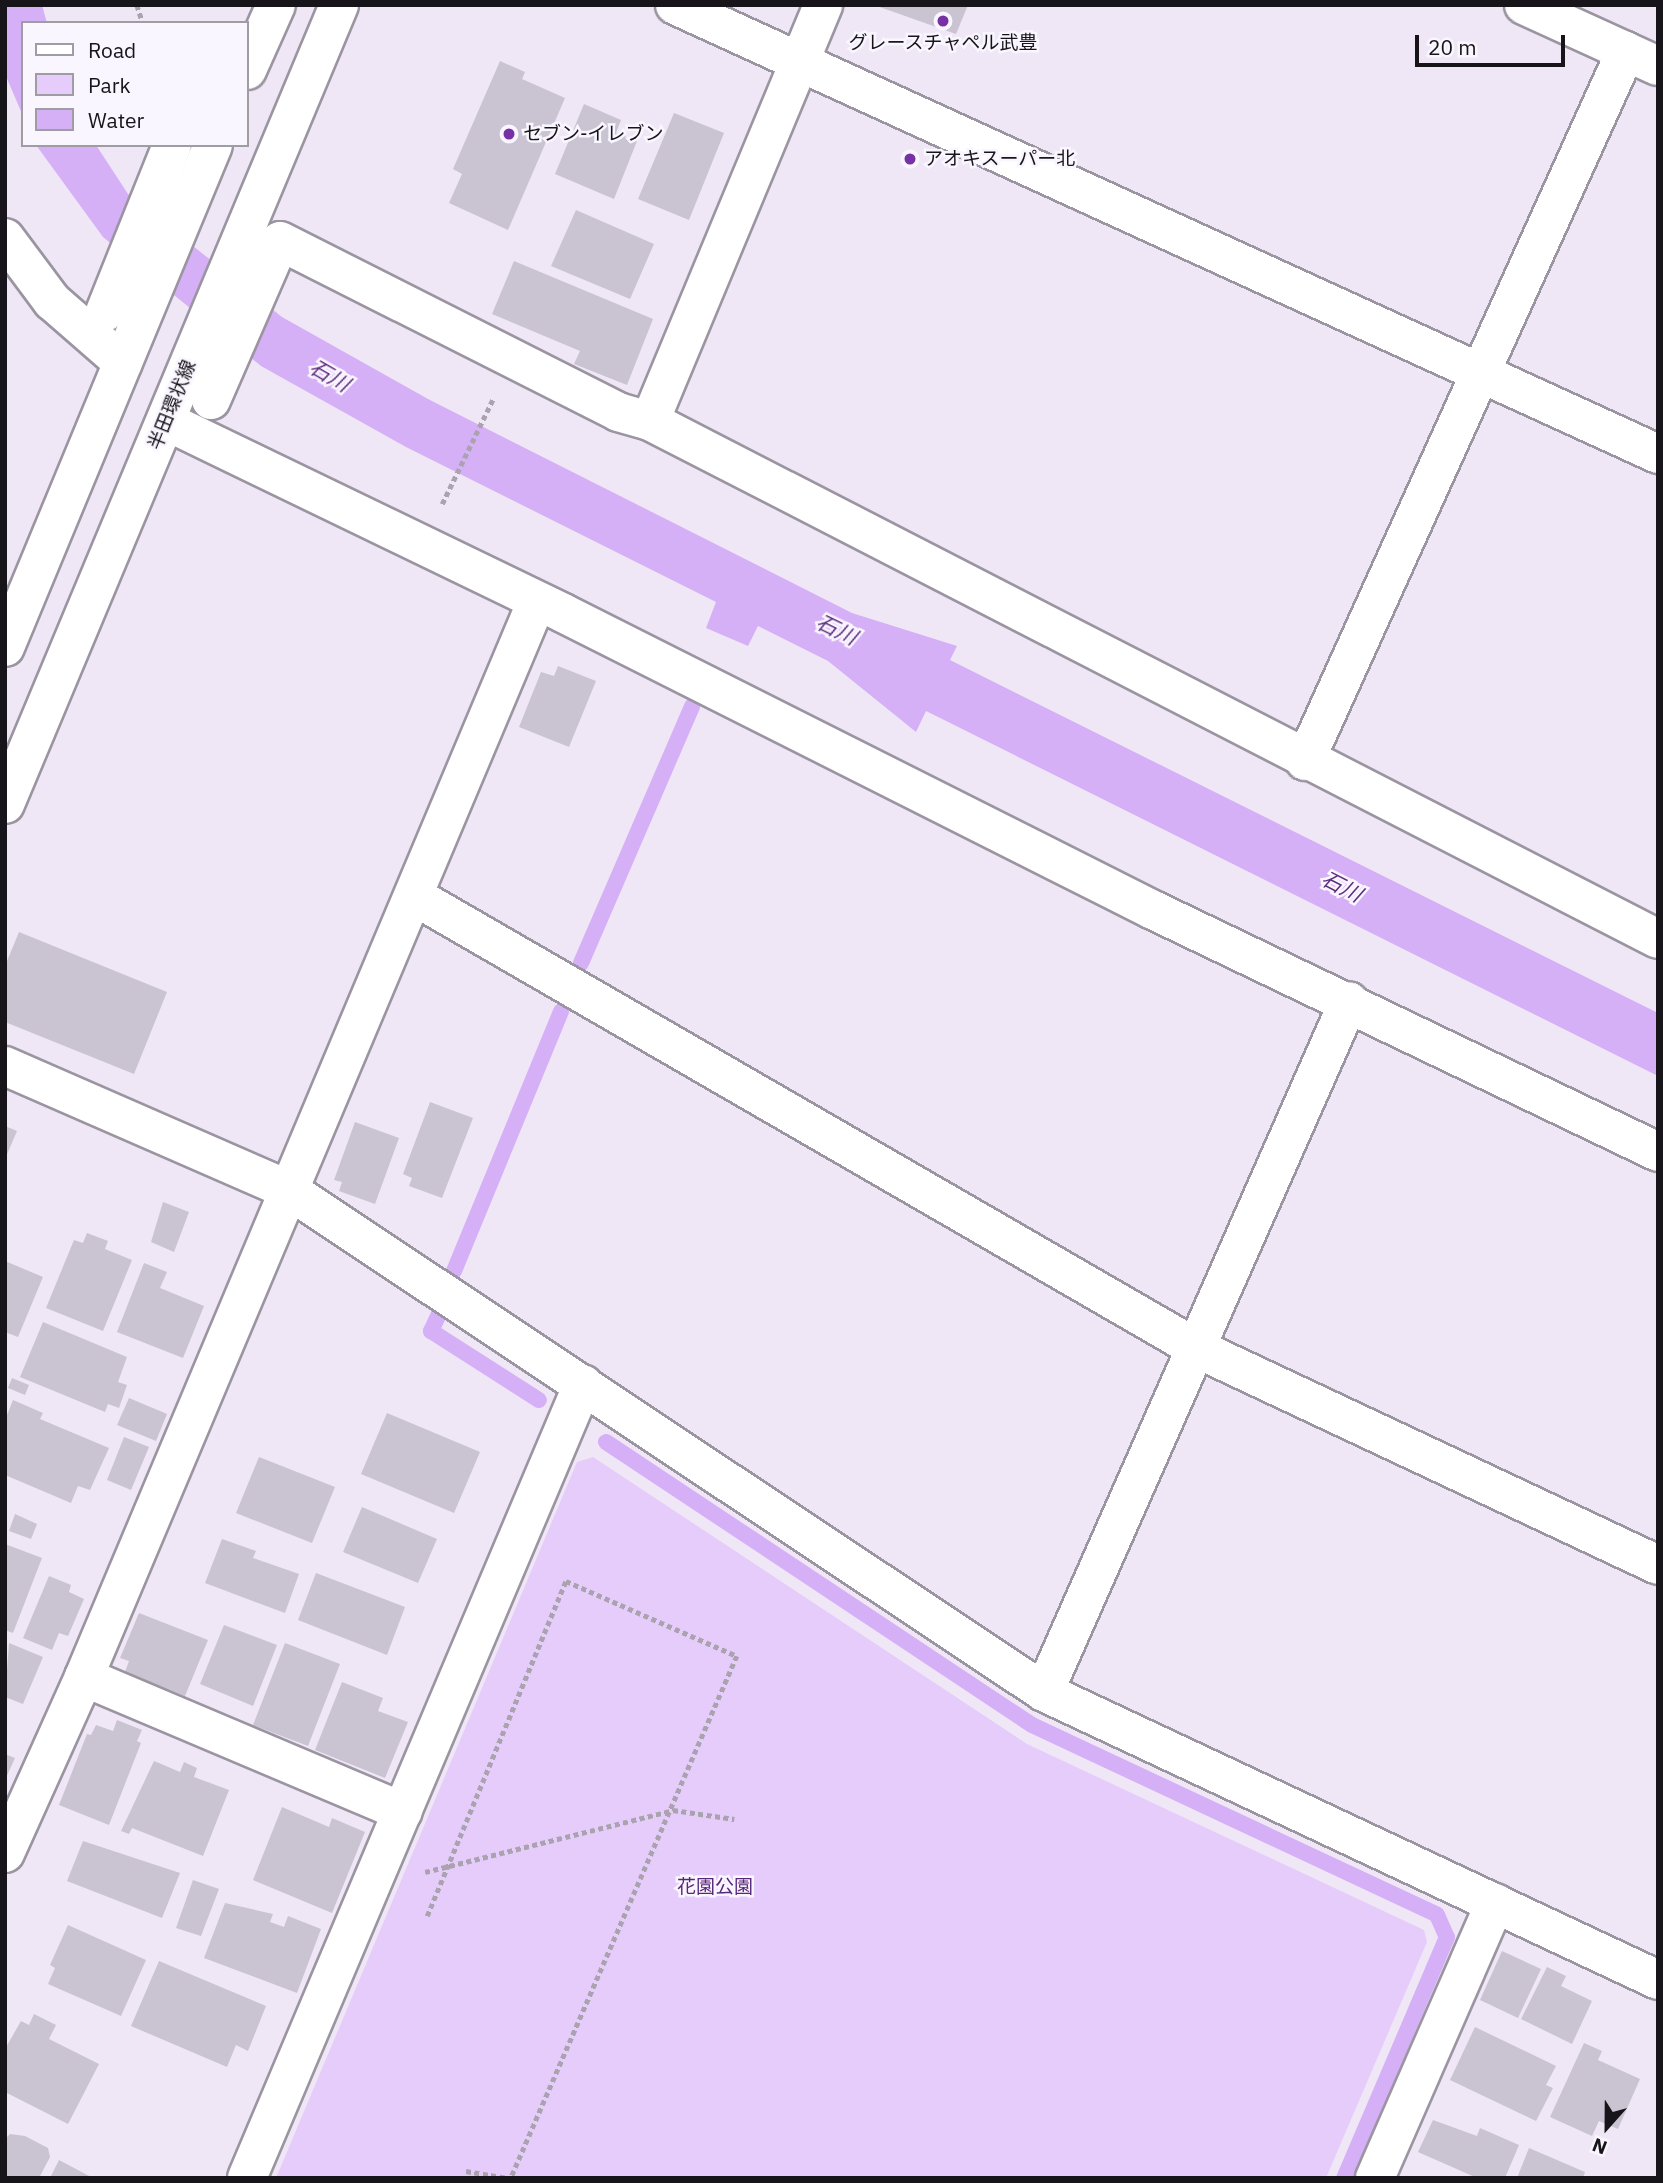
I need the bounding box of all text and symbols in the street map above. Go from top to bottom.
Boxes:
marker: グレースチャペル武豊 [935,13,951,29]
legend [21,21,248,147]
scale bar [1418,21,1568,65]
place label: グレースチャペル武豊 [848,32,1038,54]
text: 20 m [1428,33,1477,61]
text: Road [88,36,136,64]
text: Park [88,71,131,99]
text: Water [88,106,144,134]
place label: セブン-イレブン [523,123,664,145]
marker: セブン-イレブン [501,126,517,142]
place label: アオキスーパー北 [924,148,1076,170]
marker: アオキスーパー北 [902,151,918,167]
water label: 石川 [306,354,354,396]
street label: 半田環状線 [144,357,200,453]
water label: 石川 [813,608,861,650]
water label: 石川 [1318,865,1366,907]
park label: 花園公園 [677,1876,753,1898]
north arrow [1572,2092,1642,2162]
text: N [1589,2133,1610,2160]

